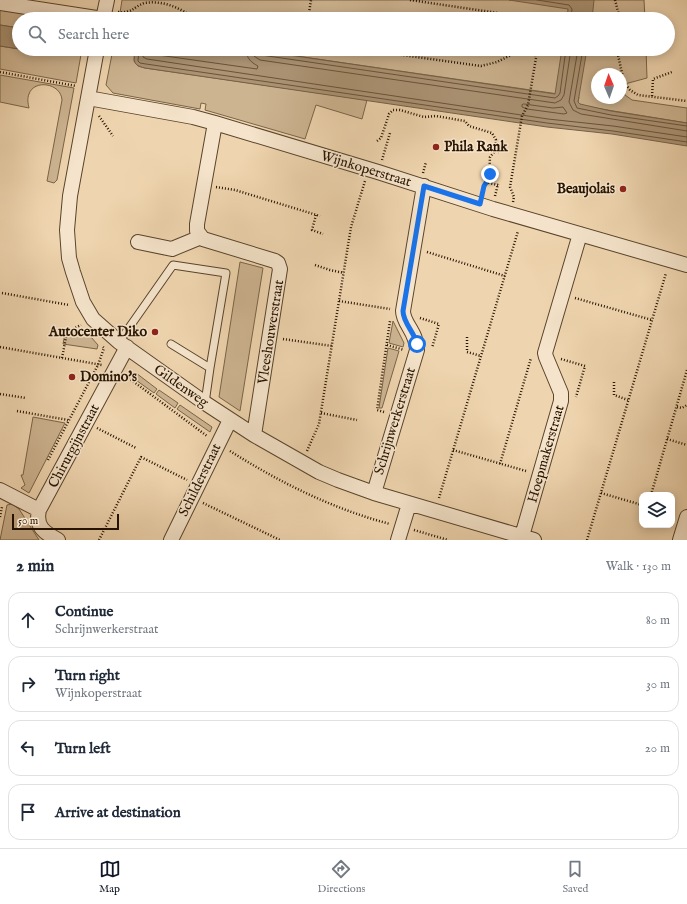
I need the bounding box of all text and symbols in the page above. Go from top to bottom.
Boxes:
search box [12,12,675,56]
icon: search [26,23,48,45]
text: Search here [58,25,129,44]
north arrow [591,68,627,104]
place label: Phila Rank [444,138,508,156]
marker: Phila Rank [431,142,441,152]
street label: Wijnkoperstraat [319,147,414,191]
route end [481,165,499,183]
place label: Beaujolais [557,180,615,198]
marker: Beaujolais [618,184,628,194]
street label: Vleeshouwerstraat [254,278,288,387]
place label: Autocenter Diko [48,323,147,341]
marker: Autocenter Diko [150,327,160,337]
route start [408,335,426,353]
street label: Gildenweg [150,361,212,412]
street label: Schrijnwerkerstraat [370,365,420,477]
place label: Domino's [80,368,137,386]
marker: Domino's [67,372,77,382]
street label: Chirurgijnstraat [44,401,104,491]
street label: Hoepmakerstraat [523,403,569,505]
street label: Schilderstraat [175,440,225,519]
map controls [639,492,675,528]
button: layers [639,492,675,528]
scale bar [12,512,119,531]
text: 50 m [18,514,38,528]
text: 2 min [16,556,54,577]
text: Walk · 130 m [606,558,671,575]
text: Continue [55,602,113,621]
icon: ahead [17,609,39,631]
text: 80 m [646,612,670,629]
text: Schrijnwerkerstraat [55,621,159,638]
text: Turn right [55,666,120,685]
icon: right [17,673,39,695]
text: 30 m [646,676,670,693]
text: Wijnkoperstraat [55,685,142,702]
icon: left [17,737,39,759]
text: Turn left [55,739,111,758]
text: 20 m [645,740,670,757]
icon: arrive [17,801,39,823]
text: Arrive at destination [55,803,181,822]
tab: Map [99,858,121,896]
tab: Directions [318,858,365,896]
tab: Saved [562,858,588,896]

